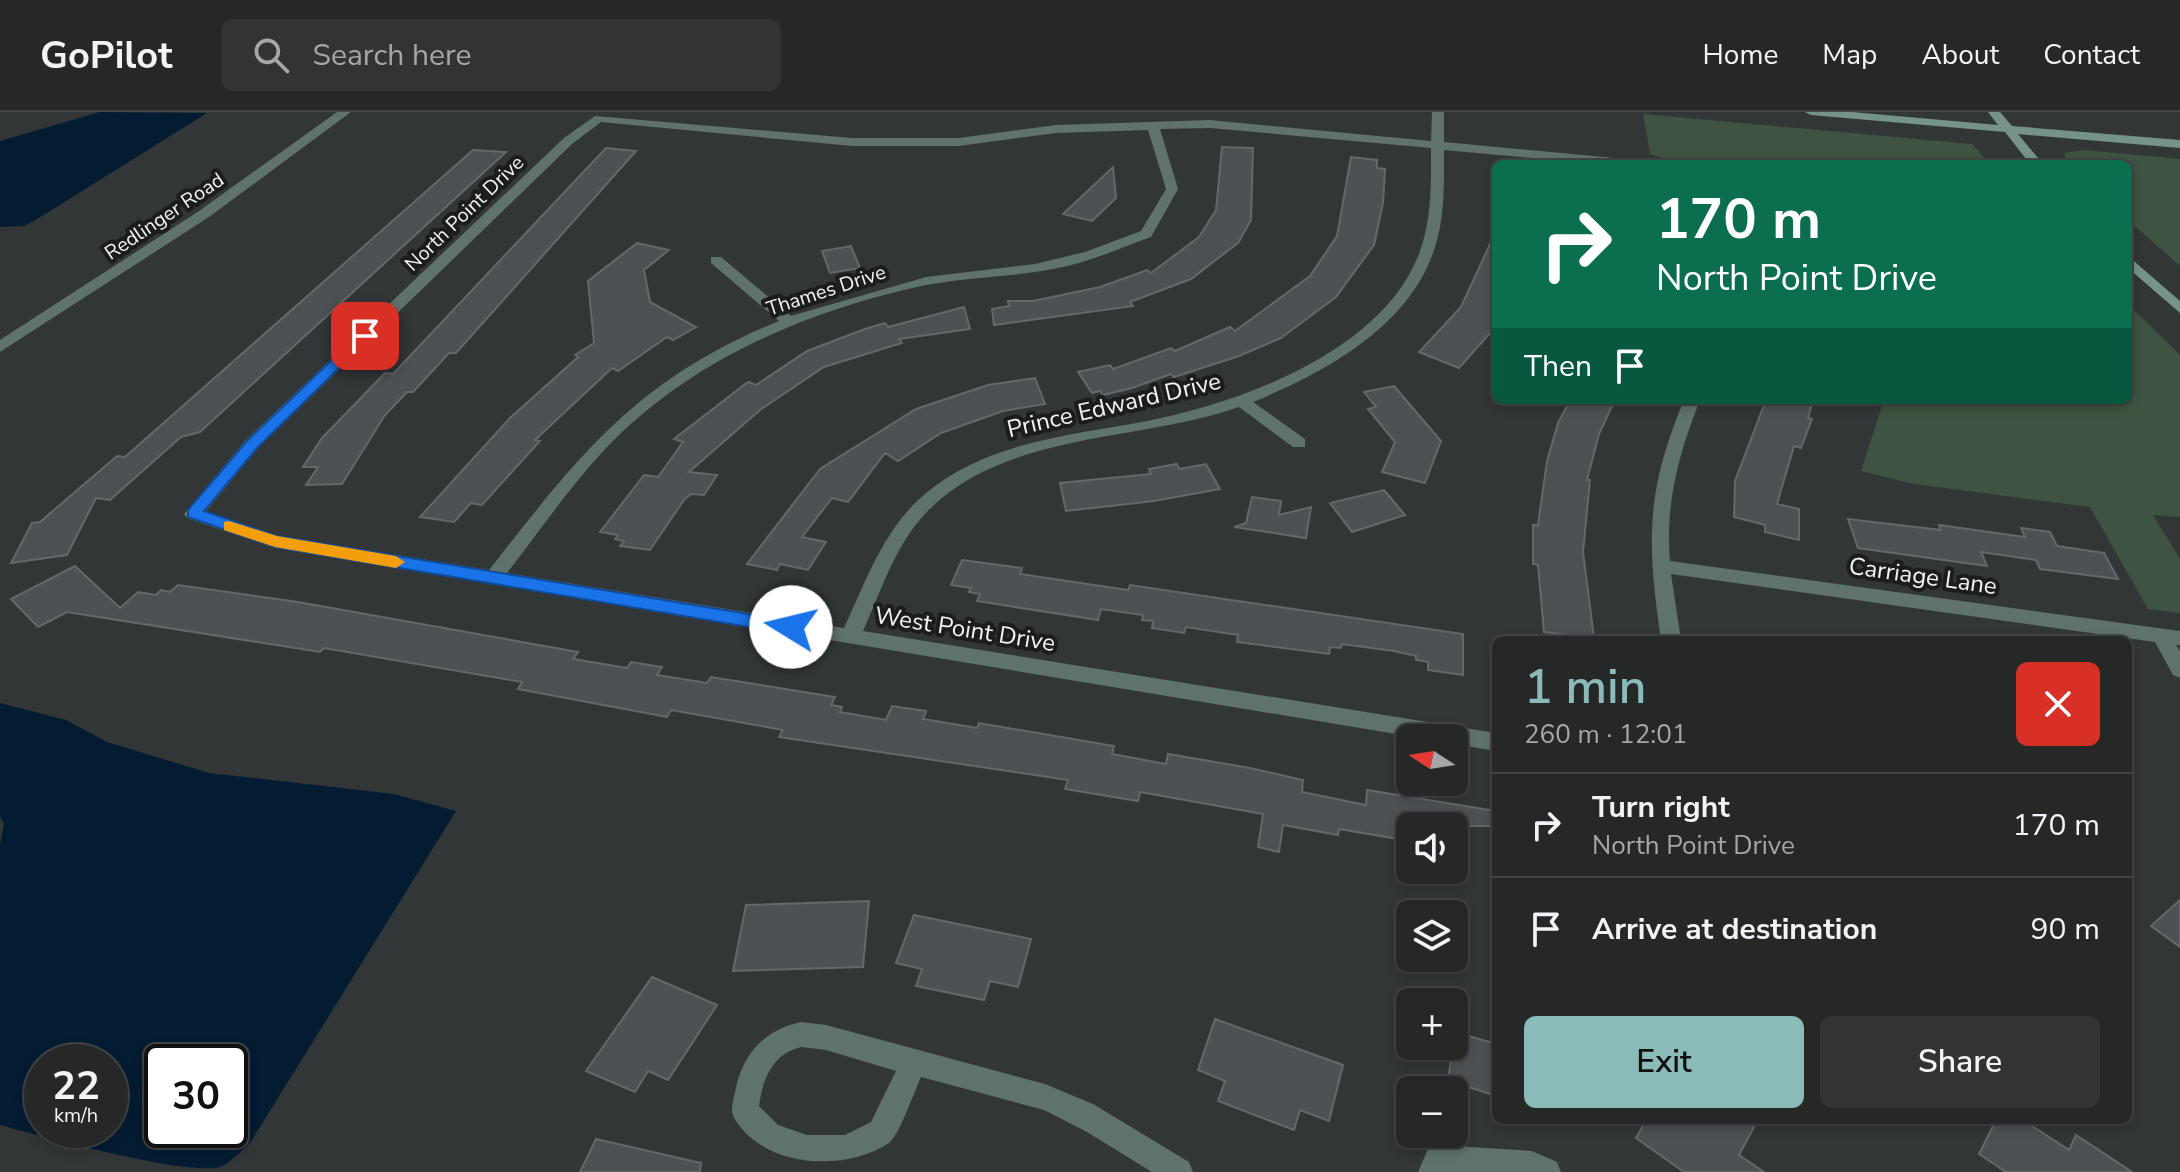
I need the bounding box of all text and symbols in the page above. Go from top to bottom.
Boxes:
search box [221,19,781,91]
text: GoPilot [40,30,173,81]
icon: search [249,33,293,77]
text: Search here [313,35,472,76]
text: Home [1703,36,1778,74]
text: Map [1822,36,1877,74]
text: About [1921,36,1999,74]
text: Contact [2043,36,2140,74]
street label: North Point Drive [399,149,530,277]
street label: Redlinger Road [99,166,229,266]
text: 170 m [1656,181,1821,258]
icon: right [1524,192,1628,296]
text: North Point Drive [1656,254,1937,303]
street label: Thames Drive [763,258,889,322]
pin [331,302,399,370]
icon: arrive [343,314,387,358]
icon: arrive [1608,344,1652,388]
text: Then [1524,346,1592,387]
street label: Prince Edward Drive [1004,365,1224,445]
street label: Carriage Lane [1847,550,1999,602]
position arrow [749,585,833,669]
street label: West Point Drive [872,599,1058,659]
text: 1 min [1524,654,1646,720]
button: close [2016,662,2100,746]
text: 260 m · 12:01 [1524,717,1687,752]
north arrow [1396,724,1468,796]
map controls [1396,724,1468,1148]
text: Turn right [1592,787,1730,828]
icon: right [1524,803,1568,847]
text: 170 m [2013,805,2100,846]
button: sound [1396,812,1468,884]
text: North Point Drive [1592,828,1795,863]
button: layers [1396,900,1468,972]
icon: arrive [1524,907,1568,951]
text: Arrive at destination [1592,909,1877,950]
text: 90 m [2031,909,2100,950]
button: + [1396,988,1468,1060]
button: Exit [1524,1016,1804,1108]
button: Share [1820,1016,2100,1108]
speed limit sign: 30 [144,1044,248,1148]
text: 22 [52,1059,100,1113]
button: − [1396,1076,1468,1148]
text: km/h [54,1102,98,1129]

